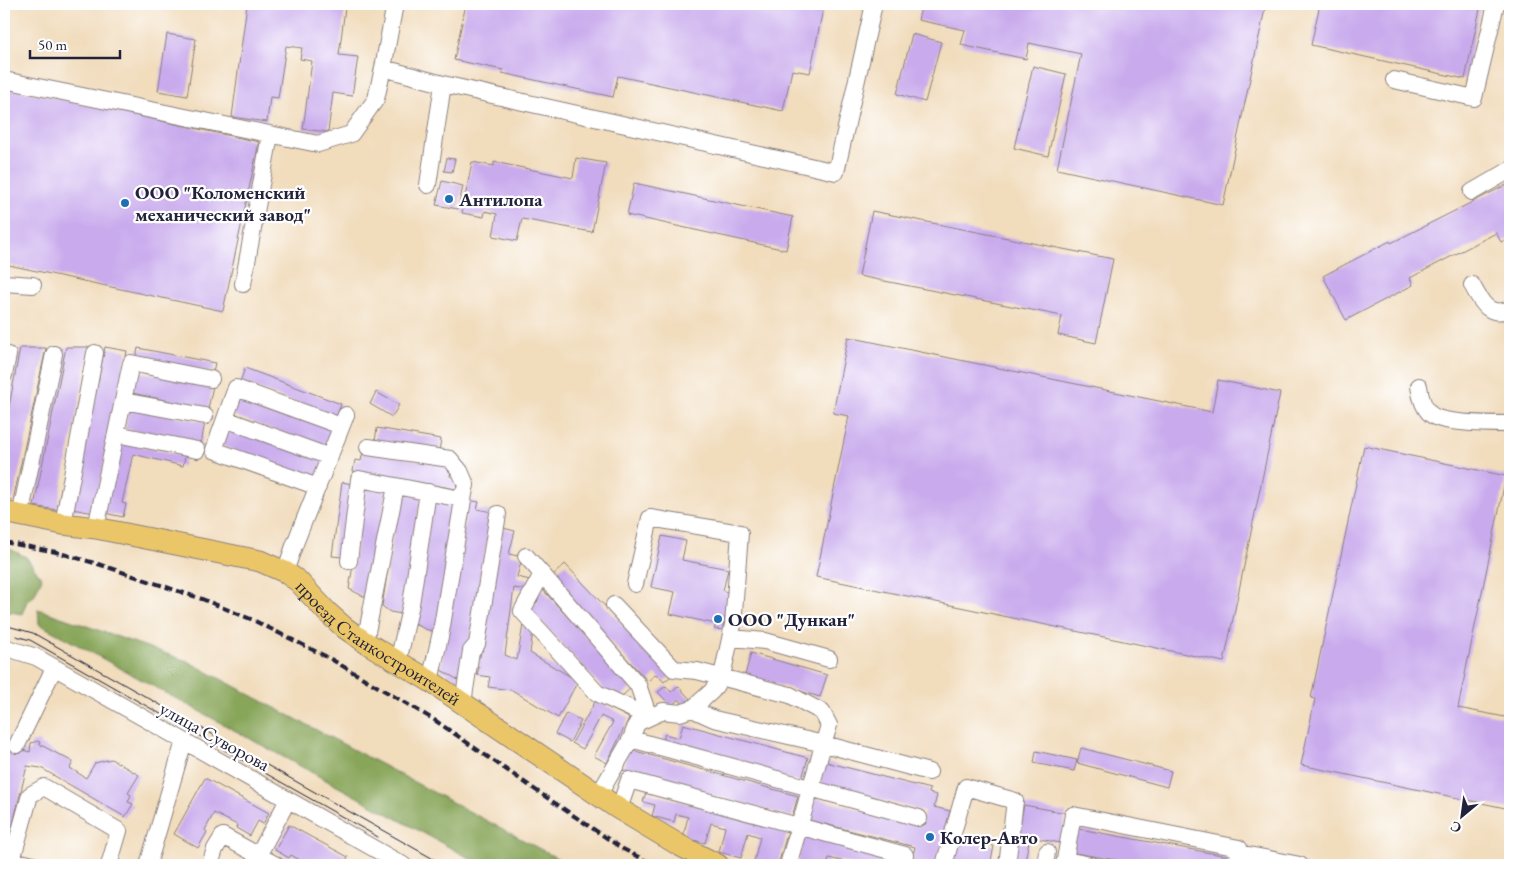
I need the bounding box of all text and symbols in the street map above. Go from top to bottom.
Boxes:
scale bar [30,28,120,60]
text: 50 m [38,35,67,54]
place label: ООО "Коломенский механический завод" [135,180,311,227]
place label: Aнтилопа [458,187,543,212]
marker: Aнтилопа [443,193,455,205]
marker: ООО "Коломенский механический завод" [119,197,131,209]
street label: проезд Станкостроителей [290,575,466,711]
place label: ООО "Дункан" [728,607,855,632]
marker: ООО "Дункан" [712,613,724,625]
street label: улица Суворова [155,696,275,777]
north arrow [1436,792,1486,842]
text: С [1447,817,1464,838]
place label: Колер-Авто [940,825,1038,850]
marker: Колер-Авто [924,831,936,843]

